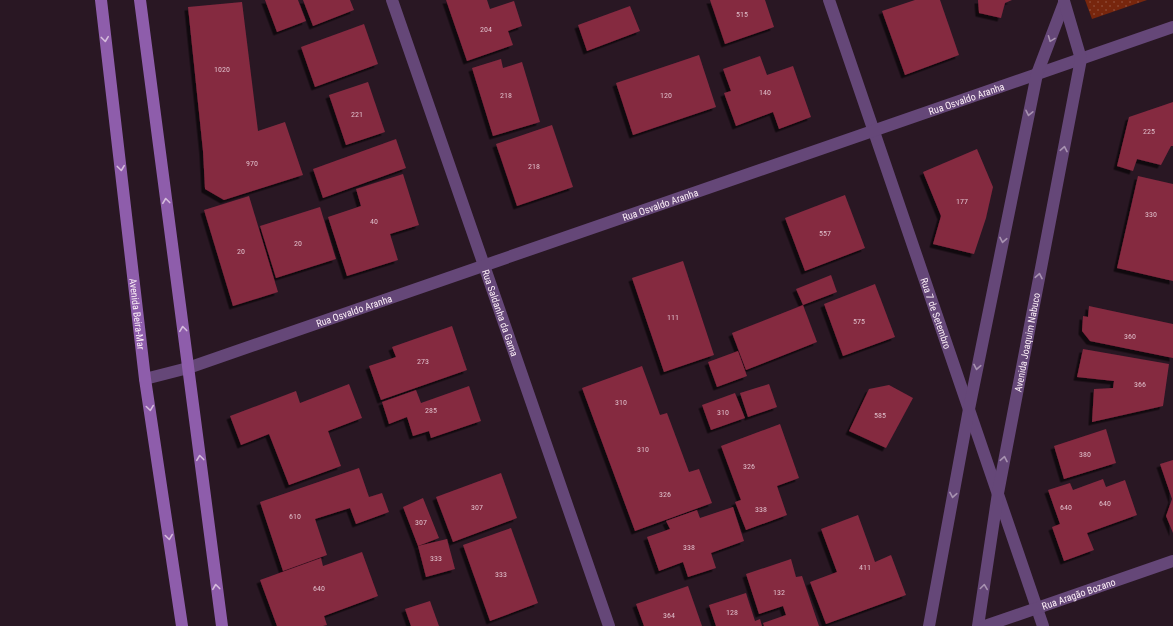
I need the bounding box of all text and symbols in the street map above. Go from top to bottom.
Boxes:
house number: 515 [736,10,748,19]
house number: 204 [480,25,492,34]
one-way arrow [1047,35,1055,42]
one-way arrow [100,36,109,42]
house number: 1020 [214,65,230,74]
street label: Rua Osvaldo Aranha [927,80,1006,117]
house number: 140 [759,88,771,97]
house number: 218 [500,91,512,100]
house number: 120 [660,91,672,100]
one-way arrow [1025,109,1034,116]
house number: 221 [351,110,363,119]
house number: 225 [1143,127,1155,136]
one-way arrow [1059,146,1068,152]
house number: 970 [246,159,258,168]
house number: 218 [528,162,540,171]
one-way arrow [116,165,125,171]
street label: Rua Osvaldo Aranha [621,186,700,223]
house number: 177 [956,197,968,206]
one-way arrow [162,198,171,204]
house number: 330 [1145,210,1157,219]
house number: 40 [370,217,378,226]
house number: 557 [819,229,831,238]
one-way arrow [999,237,1008,243]
house number: 20 [294,239,302,248]
house number: 20 [237,247,245,256]
street label: Rua Saldanha da Gama [480,268,521,358]
one-way arrow [1035,273,1043,280]
street label: Rua 7 de Setembro [919,276,953,350]
street label: Avenida Beira-Mar [128,278,147,350]
street label: Rua Osvaldo Aranha [315,292,393,329]
street label: Avenida Joaquim Nabuco [1012,292,1042,393]
house number: 111 [667,313,679,322]
house number: 575 [853,317,865,326]
one-way arrow [179,326,188,333]
house number: 360 [1124,332,1136,341]
house number: 273 [417,357,429,366]
one-way arrow [974,364,982,371]
house number: 366 [1134,380,1146,389]
house number: 310 [615,398,627,407]
one-way arrow [145,405,154,411]
house number: 285 [425,406,437,415]
house number: 310 [717,408,729,417]
house number: 585 [874,411,886,420]
house number: 310 [637,445,649,454]
house number: 380 [1079,450,1091,459]
one-way arrow [196,455,205,461]
one-way arrow [1000,456,1008,462]
house number: 326 [743,462,755,471]
house number: 326 [659,490,671,499]
one-way arrow [949,492,958,498]
house number: 640 [1099,499,1111,508]
house number: 307 [471,503,483,512]
house number: 640 [1060,503,1072,512]
house number: 338 [755,505,767,514]
house number: 610 [289,512,301,521]
house number: 307 [415,518,427,527]
one-way arrow [164,534,172,540]
house number: 338 [683,543,695,552]
house number: 333 [430,554,442,563]
house number: 411 [859,563,871,572]
house number: 333 [495,570,507,579]
street label: Rua Aragão Bozano [1040,576,1117,611]
one-way arrow [212,584,221,590]
house number: 640 [313,584,325,593]
one-way arrow [979,584,988,590]
house number: 132 [773,588,785,597]
house number: 128 [726,608,738,617]
house number: 364 [663,611,675,620]

